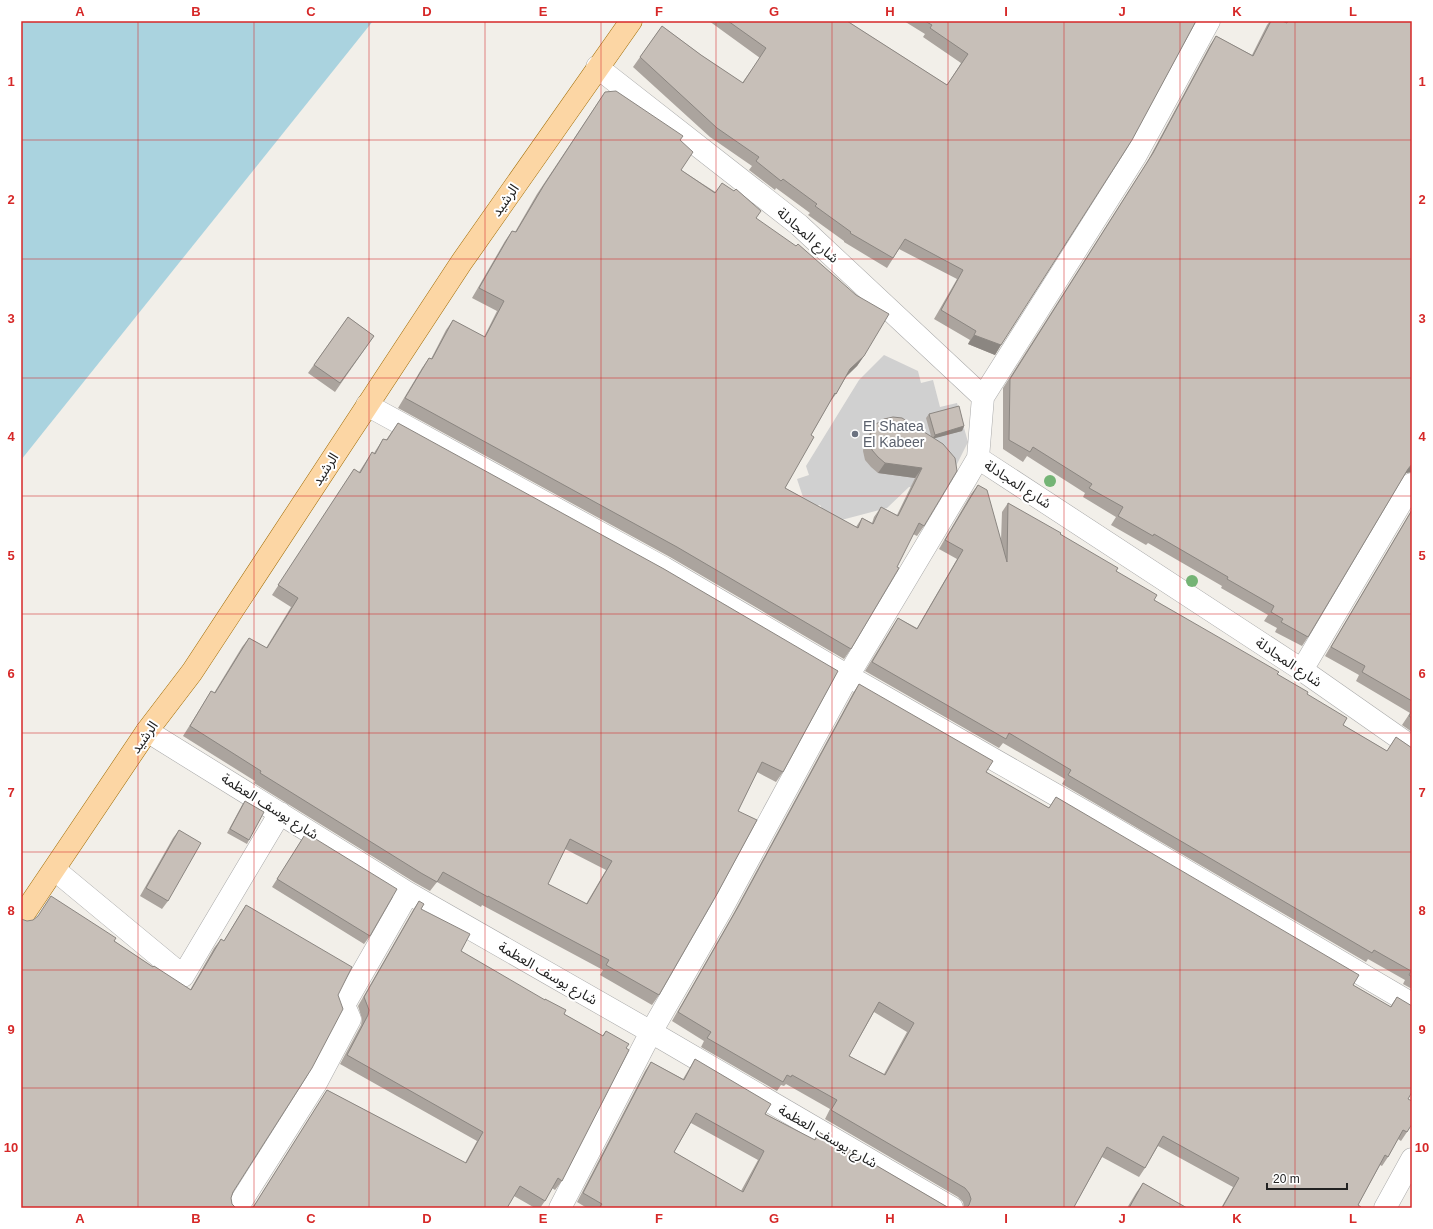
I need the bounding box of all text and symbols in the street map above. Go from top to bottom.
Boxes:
text: A [75,4,85,19]
text: B [191,4,201,19]
text: C [306,4,316,19]
text: D [422,4,432,19]
text: E [539,4,548,19]
text: F [655,4,663,19]
text: G [769,4,779,19]
text: H [885,4,895,19]
text: I [1004,4,1008,19]
text: J [1118,4,1126,19]
text: K [1232,4,1242,19]
text: L [1349,4,1357,19]
text: 1 [7,74,15,89]
text: 1 [1418,74,1426,89]
street label: الرشيد [488,181,523,220]
text: 2 [7,192,15,207]
text: 2 [1418,192,1426,207]
street label: شارع المجادلة [772,204,842,268]
text: 3 [7,311,15,326]
text: 3 [1418,311,1426,326]
place label: El Shatea El Kabeer [863,418,925,450]
text: 4 [7,429,15,444]
marker: El Shatea El Kabeer [850,429,860,439]
text: 4 [1418,429,1426,444]
street label: الرشيد [309,450,342,489]
street label: شارع المجادلة [980,456,1054,514]
text: 5 [7,548,15,563]
text: 5 [1418,548,1426,563]
street label: شارع المجادلة [1251,634,1325,692]
text: 6 [7,666,15,681]
text: 6 [1418,666,1426,681]
street label: الرشيد [127,718,162,757]
street label: شارع يوسف العظمة [217,770,321,845]
text: 7 [7,785,15,800]
text: 7 [1418,785,1426,800]
text: 8 [7,903,15,918]
text: 8 [1418,903,1426,918]
street label: شارع يوسف العظمة [494,938,600,1010]
text: 9 [7,1022,15,1037]
text: 9 [1418,1022,1426,1037]
street label: شارع يوسف العظمة [774,1101,880,1173]
text: 10 [4,1140,18,1155]
text: 10 [1415,1140,1429,1155]
scale bar [1267,1165,1347,1191]
text: 20 m [1273,1172,1300,1186]
text: A [75,1211,85,1226]
text: B [191,1211,201,1226]
text: C [306,1211,316,1226]
text: D [422,1211,432,1226]
text: E [539,1211,548,1226]
text: F [655,1211,663,1226]
text: G [769,1211,779,1226]
text: H [885,1211,895,1226]
text: I [1004,1211,1008,1226]
text: J [1118,1211,1126,1226]
text: K [1232,1211,1242,1226]
text: L [1349,1211,1357,1226]

